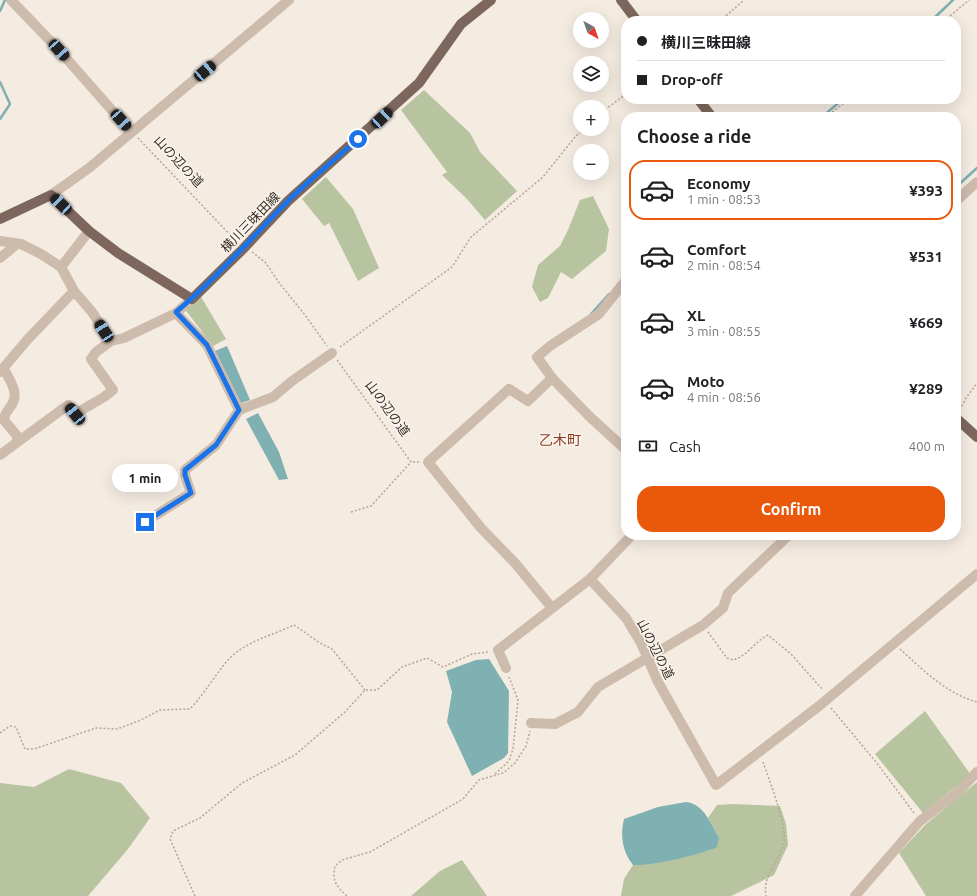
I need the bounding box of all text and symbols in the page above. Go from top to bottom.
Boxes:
north arrow [573,12,609,48]
map controls [573,12,609,180]
text: 横川三昧田線 [661,34,751,51]
car [47,37,71,63]
button: layers [573,56,609,92]
car [192,59,218,83]
text: Drop-off [661,71,723,88]
button: + [573,100,609,136]
car [369,105,395,131]
car [109,107,133,133]
text: Choose a ride [637,126,751,146]
route start [349,130,367,148]
street label: 山の辺の道 [152,132,206,190]
button: − [573,144,609,180]
icon: car [639,172,675,208]
text: Economy [687,175,751,192]
text: ¥393 [909,182,943,199]
street label: 横川三昧田線 [218,189,282,255]
car [48,191,74,217]
text: 1 min · 08:53 [687,192,761,206]
icon: car [639,238,675,274]
text: Comfort [687,241,746,258]
text: ¥531 [909,248,943,265]
text: 2 min · 08:54 [687,258,761,272]
icon: car [639,304,675,340]
text: XL [687,307,705,324]
text: ¥669 [909,314,943,331]
car [92,318,116,344]
text: 3 min · 08:55 [687,324,761,338]
icon: car [639,370,675,406]
text: Moto [687,373,725,390]
street label: 山の辺の道 [363,378,413,438]
text: ¥289 [909,380,943,397]
text: 4 min · 08:56 [687,390,761,404]
car [63,401,87,427]
district label: 乙木町 [539,432,581,448]
icon: cash [637,435,659,457]
text: Cash [669,438,701,455]
text: 400 m [909,439,945,453]
callout: 1 min [112,464,178,492]
text: 1 min [129,471,161,485]
button: Confirm [637,486,945,532]
route end [136,513,154,531]
street label: 山の辺の道 [635,617,677,681]

